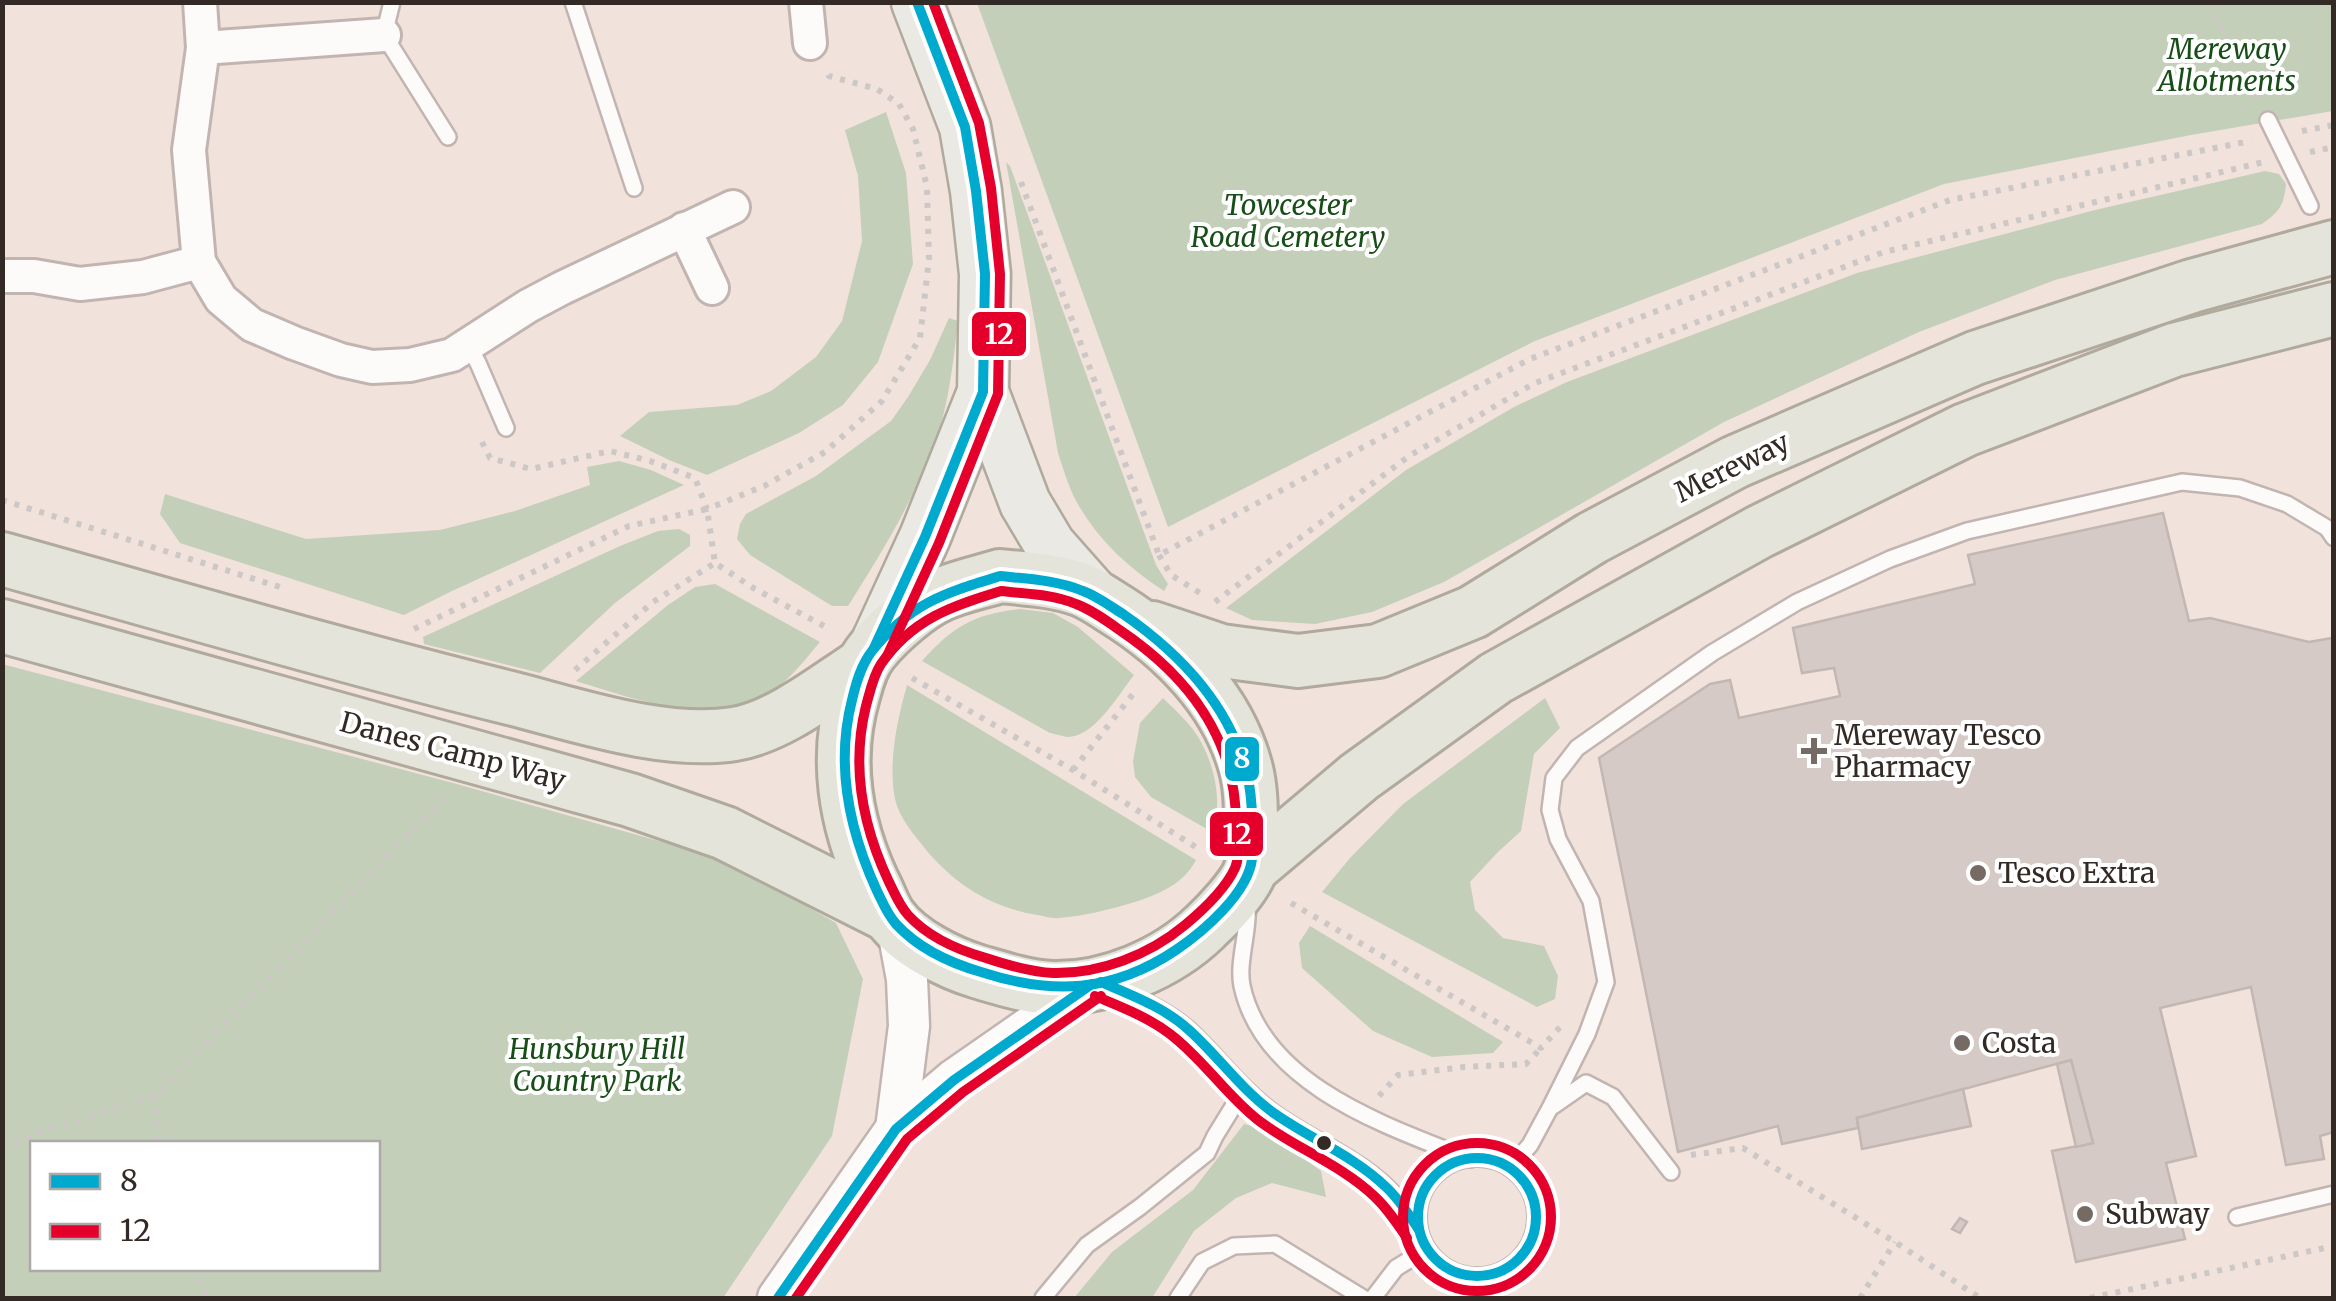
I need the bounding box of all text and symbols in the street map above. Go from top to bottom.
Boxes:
park label: Mereway Allotments [2156,31,2296,99]
park label: Towcester Road Cemetery [1191,187,1385,255]
line badge: 12 [970,310,1028,358]
text: 12 [984,316,1014,352]
street label: Mereway [1669,424,1796,510]
street label: Danes Camp Way [336,704,570,799]
place label: Mereway Tesco Pharmacy [1834,717,2041,785]
line badge: 8 [1223,735,1261,783]
text: 8 [1233,740,1251,776]
marker: Mereway Tesco Pharmacy [1803,740,1825,762]
line badge: 12 [1208,810,1265,858]
text: 12 [1222,816,1252,852]
place label: Tesco Extra [1998,855,2155,891]
marker: Tesco Extra [1967,862,1989,884]
place label: Costa [1982,1025,2056,1061]
park label: Hunsbury Hill Country Park [508,1031,685,1099]
marker: Costa [1951,1032,1973,1054]
unlabelled marker [1314,1133,1334,1153]
legend [30,1141,380,1271]
text: 8 [120,1161,138,1199]
place label: Subway [2105,1196,2210,1232]
marker: Subway [2074,1203,2096,1225]
text: 12 [120,1211,151,1249]

